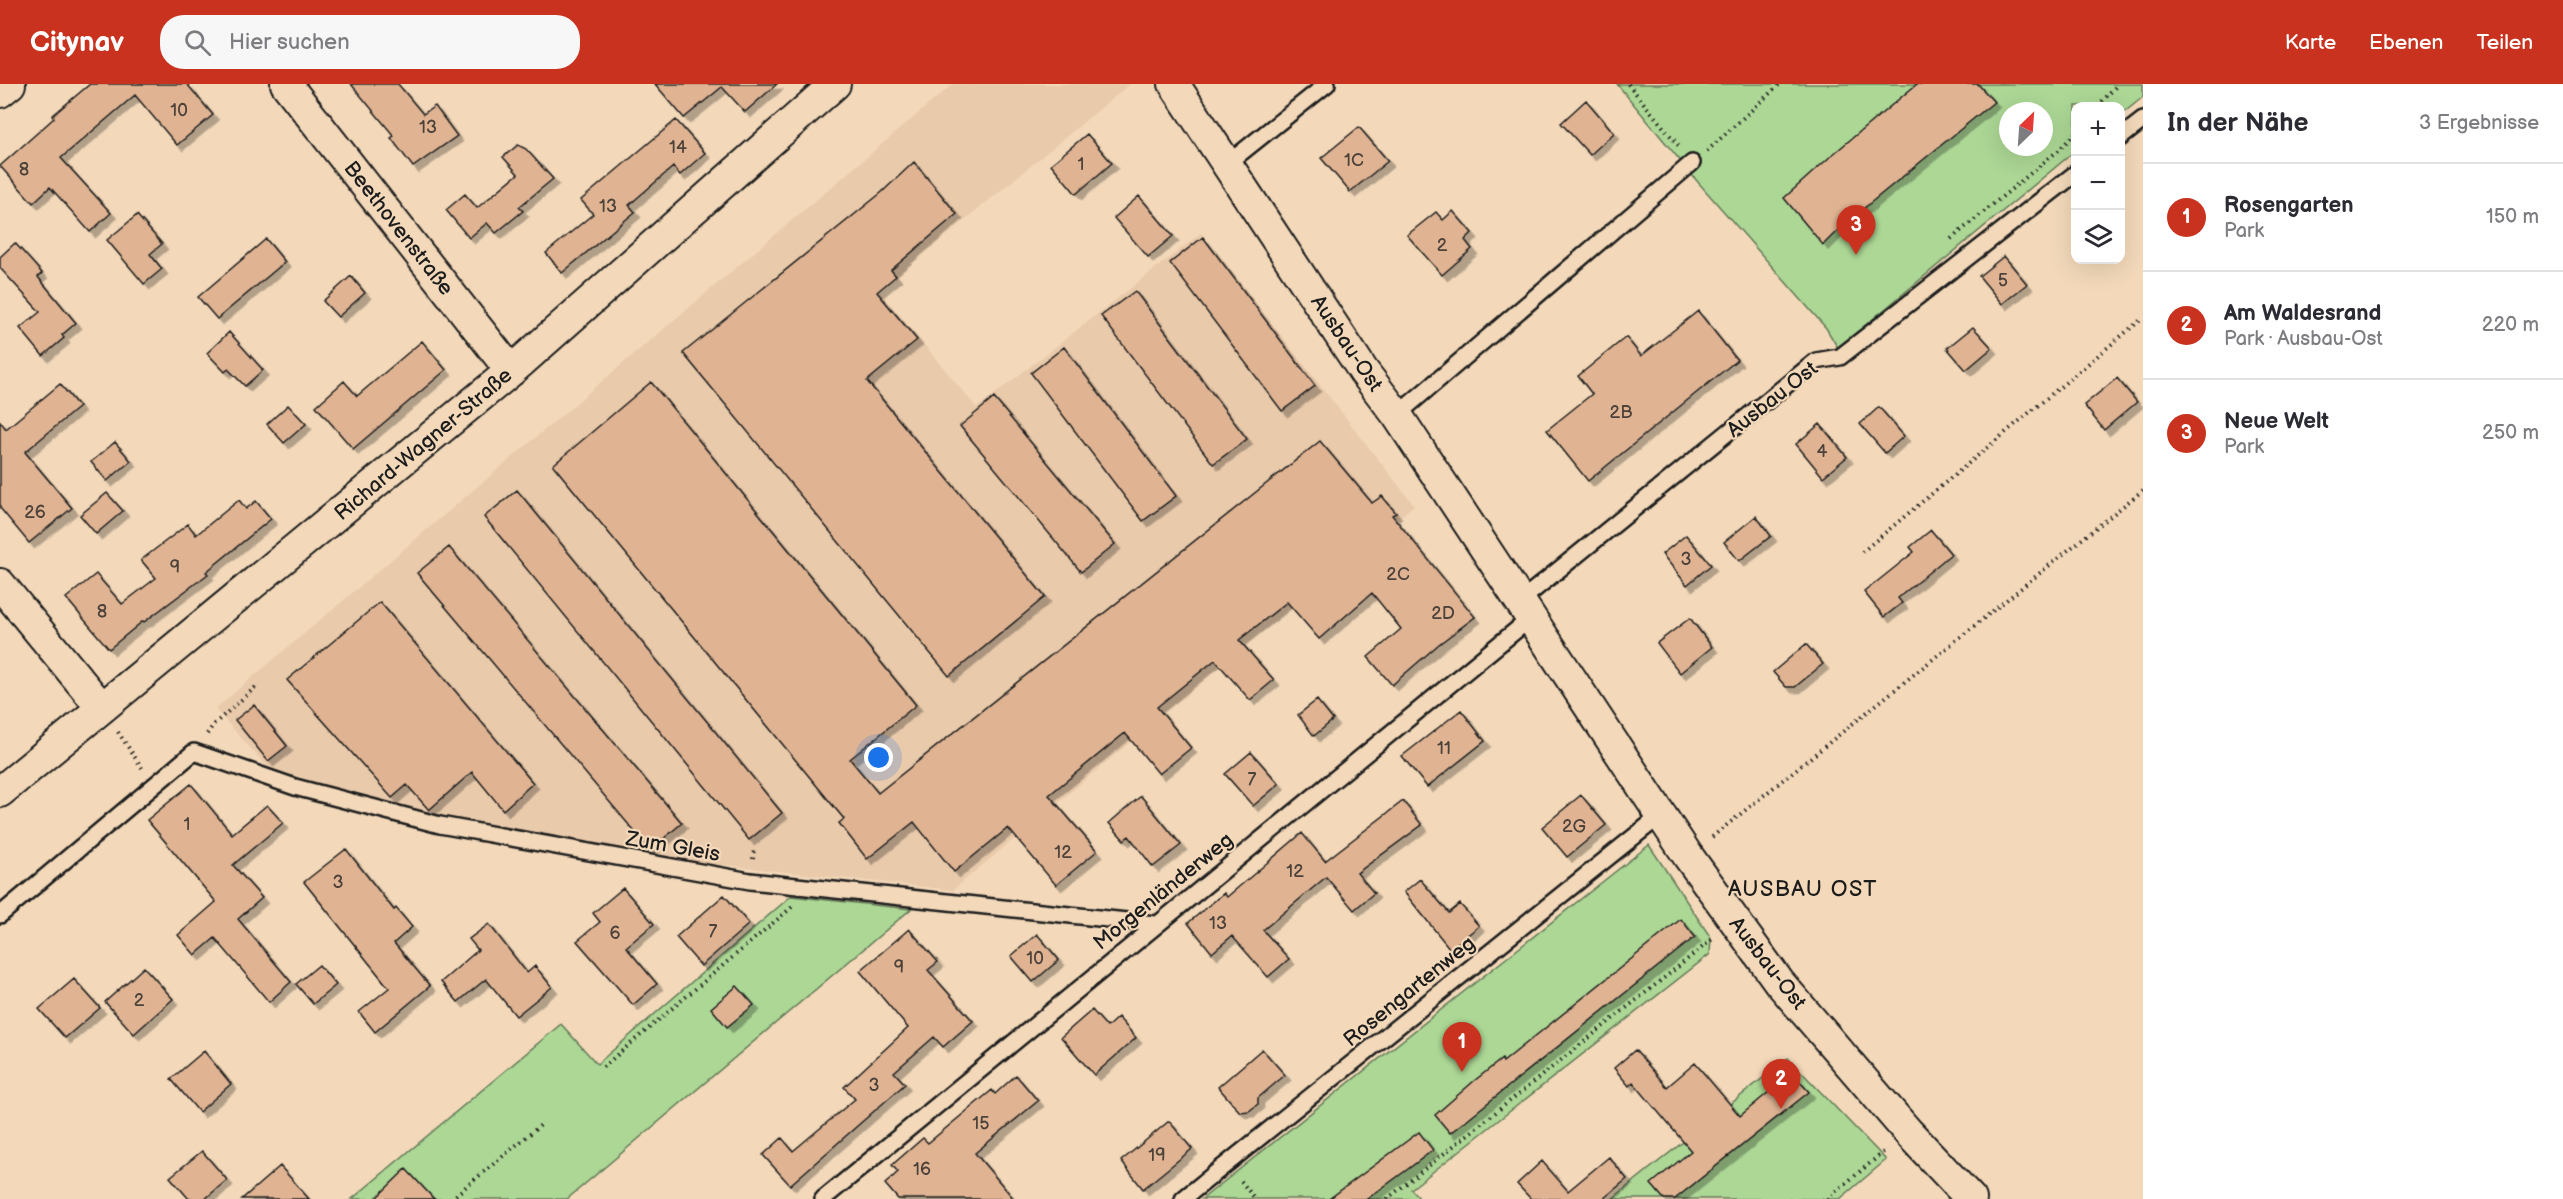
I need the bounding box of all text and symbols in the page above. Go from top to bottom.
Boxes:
search box [160,15,580,69]
text: Citynav [30,26,124,59]
icon: search [181,26,214,59]
text: Hier suchen [229,29,350,56]
text: Karte [2285,30,2336,55]
text: Ebenen [2369,30,2443,55]
text: Teilen [2476,30,2533,55]
house number: 10 [170,100,188,121]
north arrow [1999,102,2053,156]
map controls [2071,102,2125,264]
button: + [2071,102,2125,156]
text: In der Nähe [2167,108,2309,139]
text: 3 Ergebnisse [2419,111,2539,135]
house number: 13 [419,117,437,138]
house number: 14 [669,137,687,158]
house number: 1C [1344,150,1364,171]
house number: 1 [1078,154,1084,175]
street label: Beethovenstraße [338,156,459,300]
button: − [2071,156,2125,210]
house number: 8 [19,159,29,180]
text: Rosengarten [2224,192,2354,219]
house number: 13 [599,196,617,217]
text: 1 [2182,205,2191,229]
text: 150 m [2486,205,2539,229]
pin: 3 [1836,206,1876,255]
button: layers [2071,210,2125,264]
text: Park [2224,219,2264,243]
house number: 2 [1437,235,1448,256]
house number: 5 [1998,270,2008,291]
street label: Ausbau-Ost [1305,290,1388,397]
text: Am Waldesrand [2224,300,2381,327]
text: 2 [2181,313,2192,337]
text: 220 m [2482,313,2539,337]
text: Park · Ausbau-Ost [2224,327,2383,351]
street label: Ausbau Ost [1722,356,1823,443]
street label: Richard-Wagner-Straße [329,363,517,526]
house number: 2B [1610,402,1632,423]
text: Neue Welt [2224,408,2329,435]
text: 3 [2181,421,2192,445]
text: 250 m [2482,421,2539,445]
text: Park [2224,435,2264,459]
house number: 4 [1817,441,1828,462]
house number: 26 [24,502,46,523]
house number: 3 [1680,549,1692,570]
house number: 9 [170,557,180,578]
house number: 2C [1386,564,1410,585]
house number: 8 [97,601,107,622]
house number: 2D [1431,603,1455,624]
house number: 11 [1437,738,1451,759]
your location [864,743,893,772]
house number: 7 [1248,769,1257,790]
house number: 1 [184,814,190,835]
house number: 2G [1562,816,1586,837]
street label: Zum Gleis [623,826,722,867]
street label: Morgenländerweg [1088,827,1238,955]
house number: 12 [1054,842,1072,863]
house number: 12 [1286,861,1304,882]
house number: 3 [332,872,344,893]
district label: AUSBAU OST [1728,876,1878,903]
street label: Ausbau-Ost [1724,912,1812,1015]
house number: 13 [1209,913,1227,934]
house number: 7 [709,921,718,942]
house number: 6 [610,923,621,944]
street label: Rosengartenweg [1339,931,1480,1052]
house number: 10 [1026,948,1044,969]
house number: 9 [894,957,904,978]
house number: 2 [134,990,145,1011]
pin: 1 [1442,1022,1482,1072]
pin: 2 [1762,1060,1800,1109]
house number: 3 [868,1075,880,1096]
house number: 15 [972,1113,990,1134]
house number: 19 [1148,1145,1166,1166]
house number: 16 [913,1159,931,1180]

